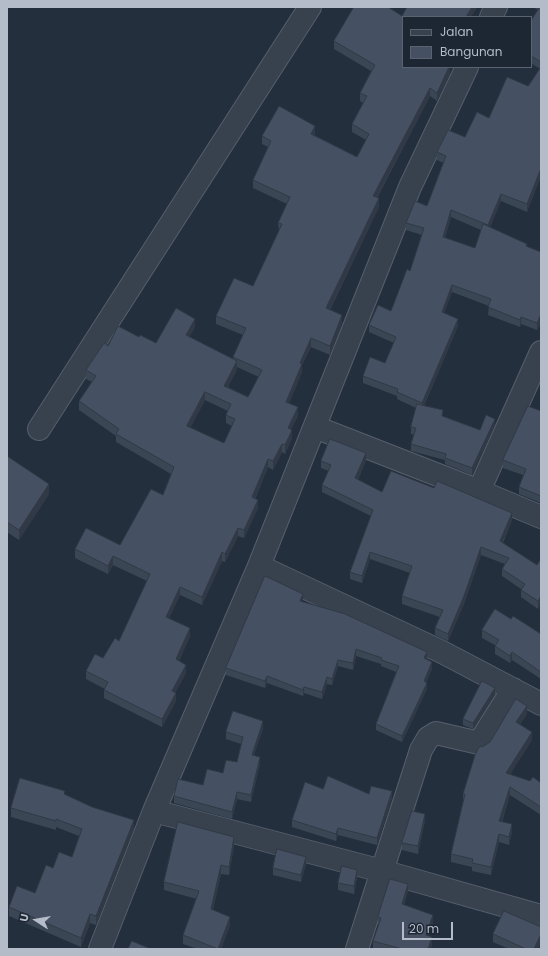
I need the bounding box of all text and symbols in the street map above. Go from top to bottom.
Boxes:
legend [402,16,532,68]
text: Jalan [440,23,473,40]
text: Bangunan [440,43,502,60]
north arrow [16,900,56,940]
text: U [16,912,33,923]
scale bar [404,914,455,940]
text: 20 m [409,920,439,937]

